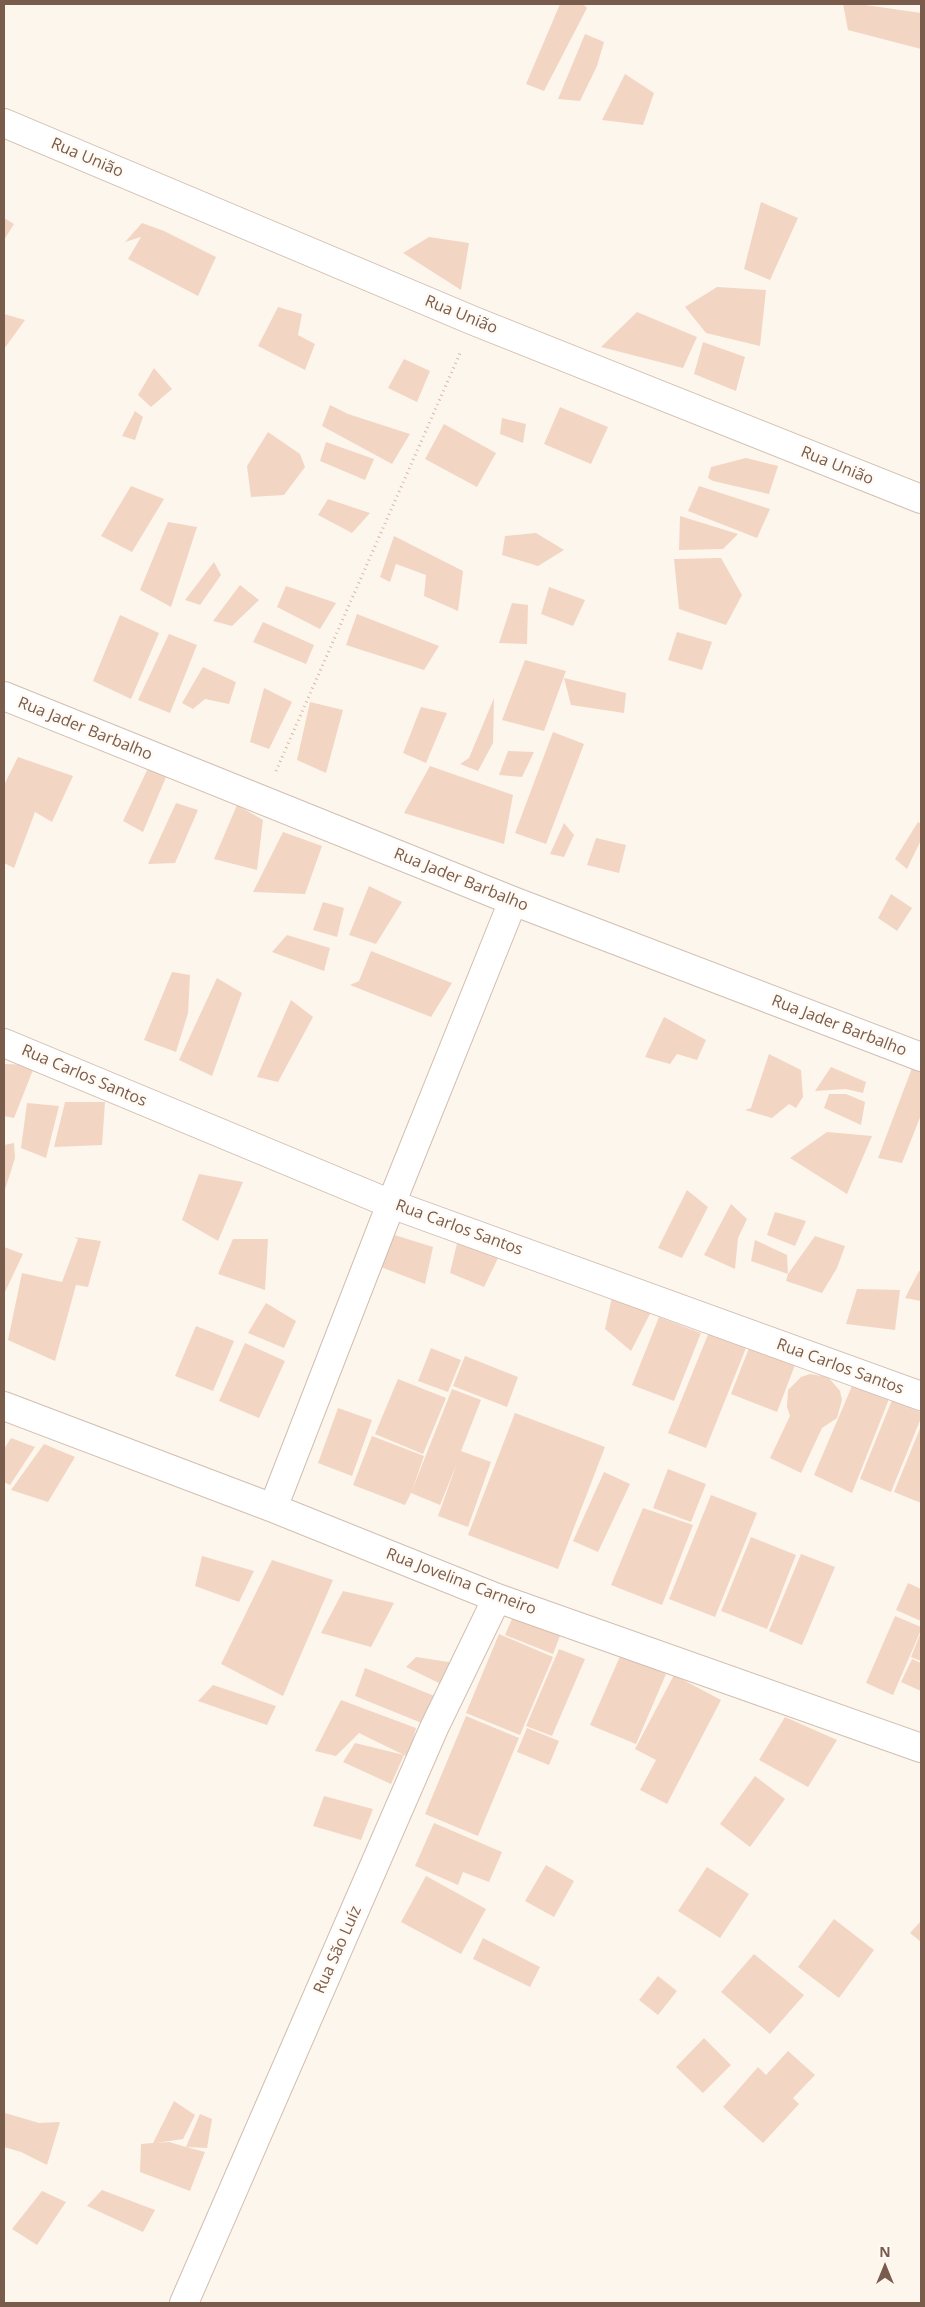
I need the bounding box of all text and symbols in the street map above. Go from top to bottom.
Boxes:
street label: Rua União [48,134,126,182]
street label: Rua União [422,292,500,338]
street label: Rua União [798,443,876,489]
street label: Rua Jader Barbalho [15,693,155,765]
street label: Rua Jader Barbalho [391,844,531,916]
street label: Rua Jader Barbalho [769,991,909,1061]
street label: Rua Carlos Santos [19,1041,149,1111]
street label: Rua Carlos Santos [393,1196,525,1260]
street label: Rua Carlos Santos [774,1335,906,1399]
street label: Rua Jovelina Carneiro [383,1545,539,1619]
street label: Rua São Luíz [310,1903,366,1997]
north arrow [860,2242,910,2292]
text: N [879,2242,891,2261]

